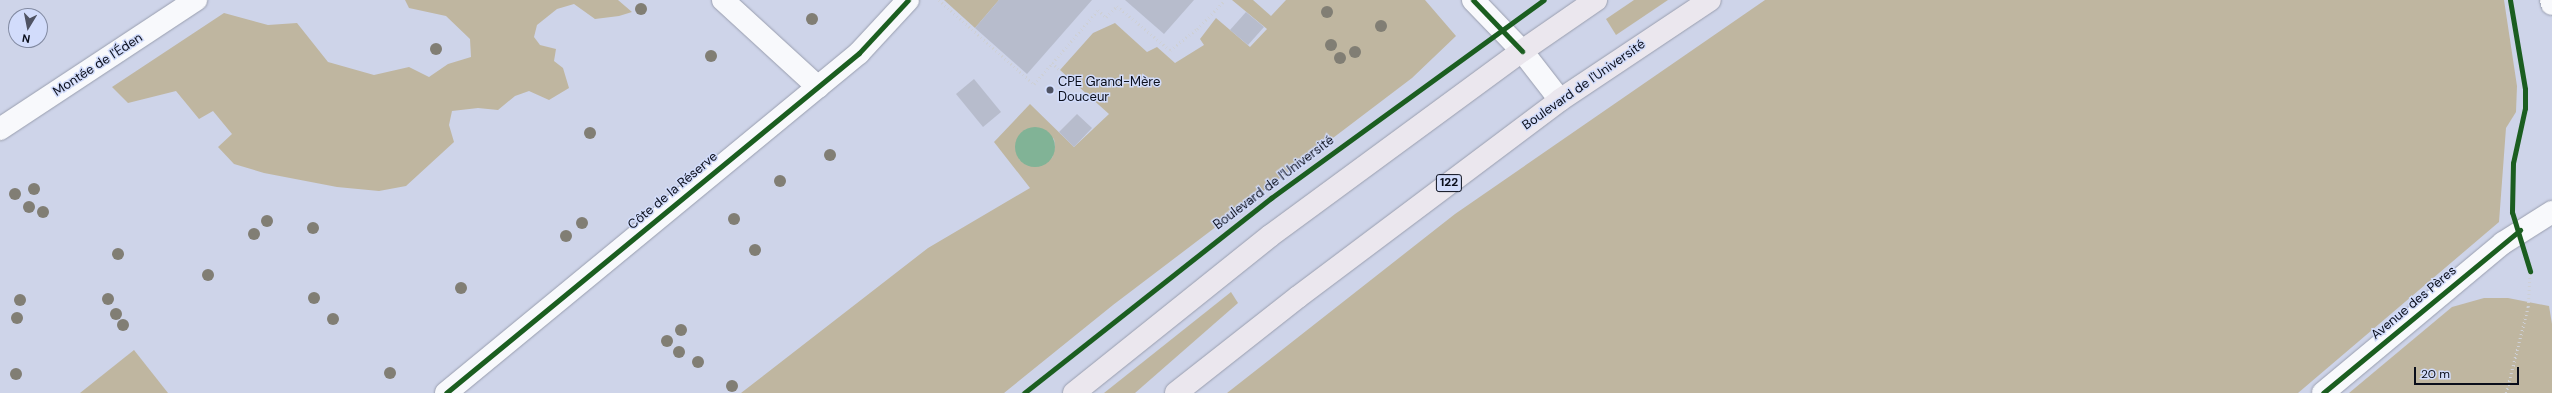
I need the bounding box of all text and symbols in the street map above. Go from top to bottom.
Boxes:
north arrow [8,8,48,48]
street label: Montée de l'Éden [50,30,146,100]
text: N [21,31,31,46]
street label: Boulevard de l'Université [1520,37,1648,133]
place label: CPE Grand-Mère Douceur [1058,75,1160,106]
marker: CPE Grand-Mère Douceur [1045,85,1055,95]
street label: Boulevard de l'Université [1211,133,1337,233]
street label: Côte de la Réserve [625,149,721,233]
road number: 122 [1435,173,1463,193]
street label: Avenue des Pères [2368,263,2460,343]
scale bar [2416,359,2521,385]
text: 20 m [2421,366,2450,382]

